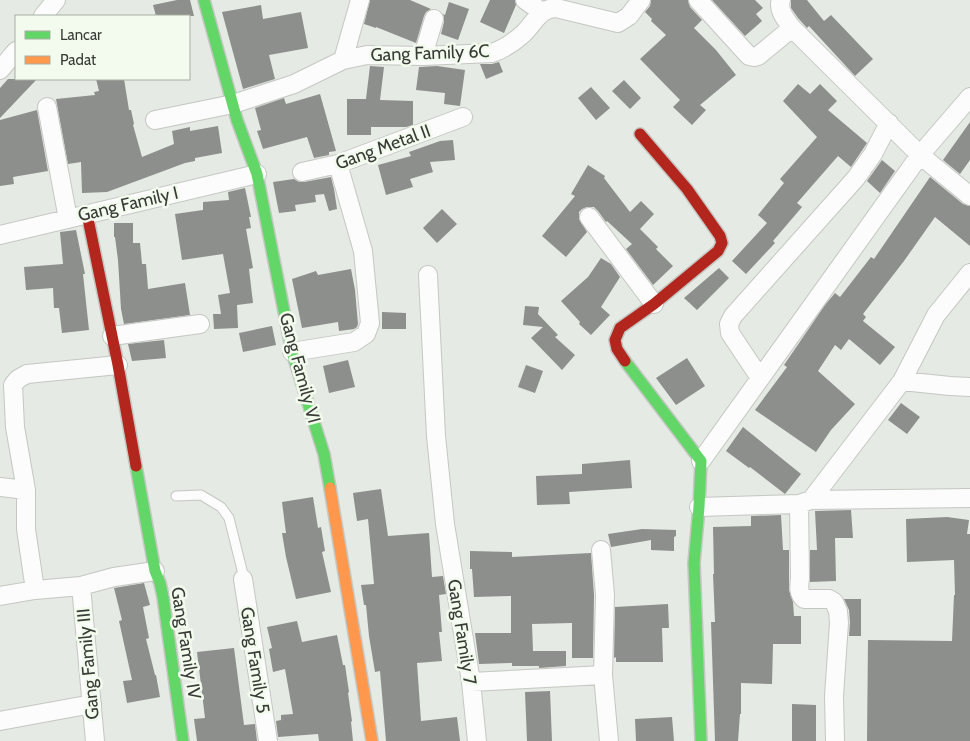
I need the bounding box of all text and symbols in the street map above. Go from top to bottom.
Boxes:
legend [15,15,190,80]
text: Lancar [60,26,102,44]
street label: Gang Family 6C [370,40,490,66]
text: Padat [60,51,96,69]
street label: Gang Metal II [332,120,434,174]
street label: Gang Family I [76,182,180,226]
street label: Gang Family VI [275,310,325,426]
street label: Gang Family 7 [443,578,481,686]
street label: Gang Family IV [166,585,206,701]
street label: Gang Family 5 [236,605,274,715]
street label: Gang Family III [72,608,104,720]

